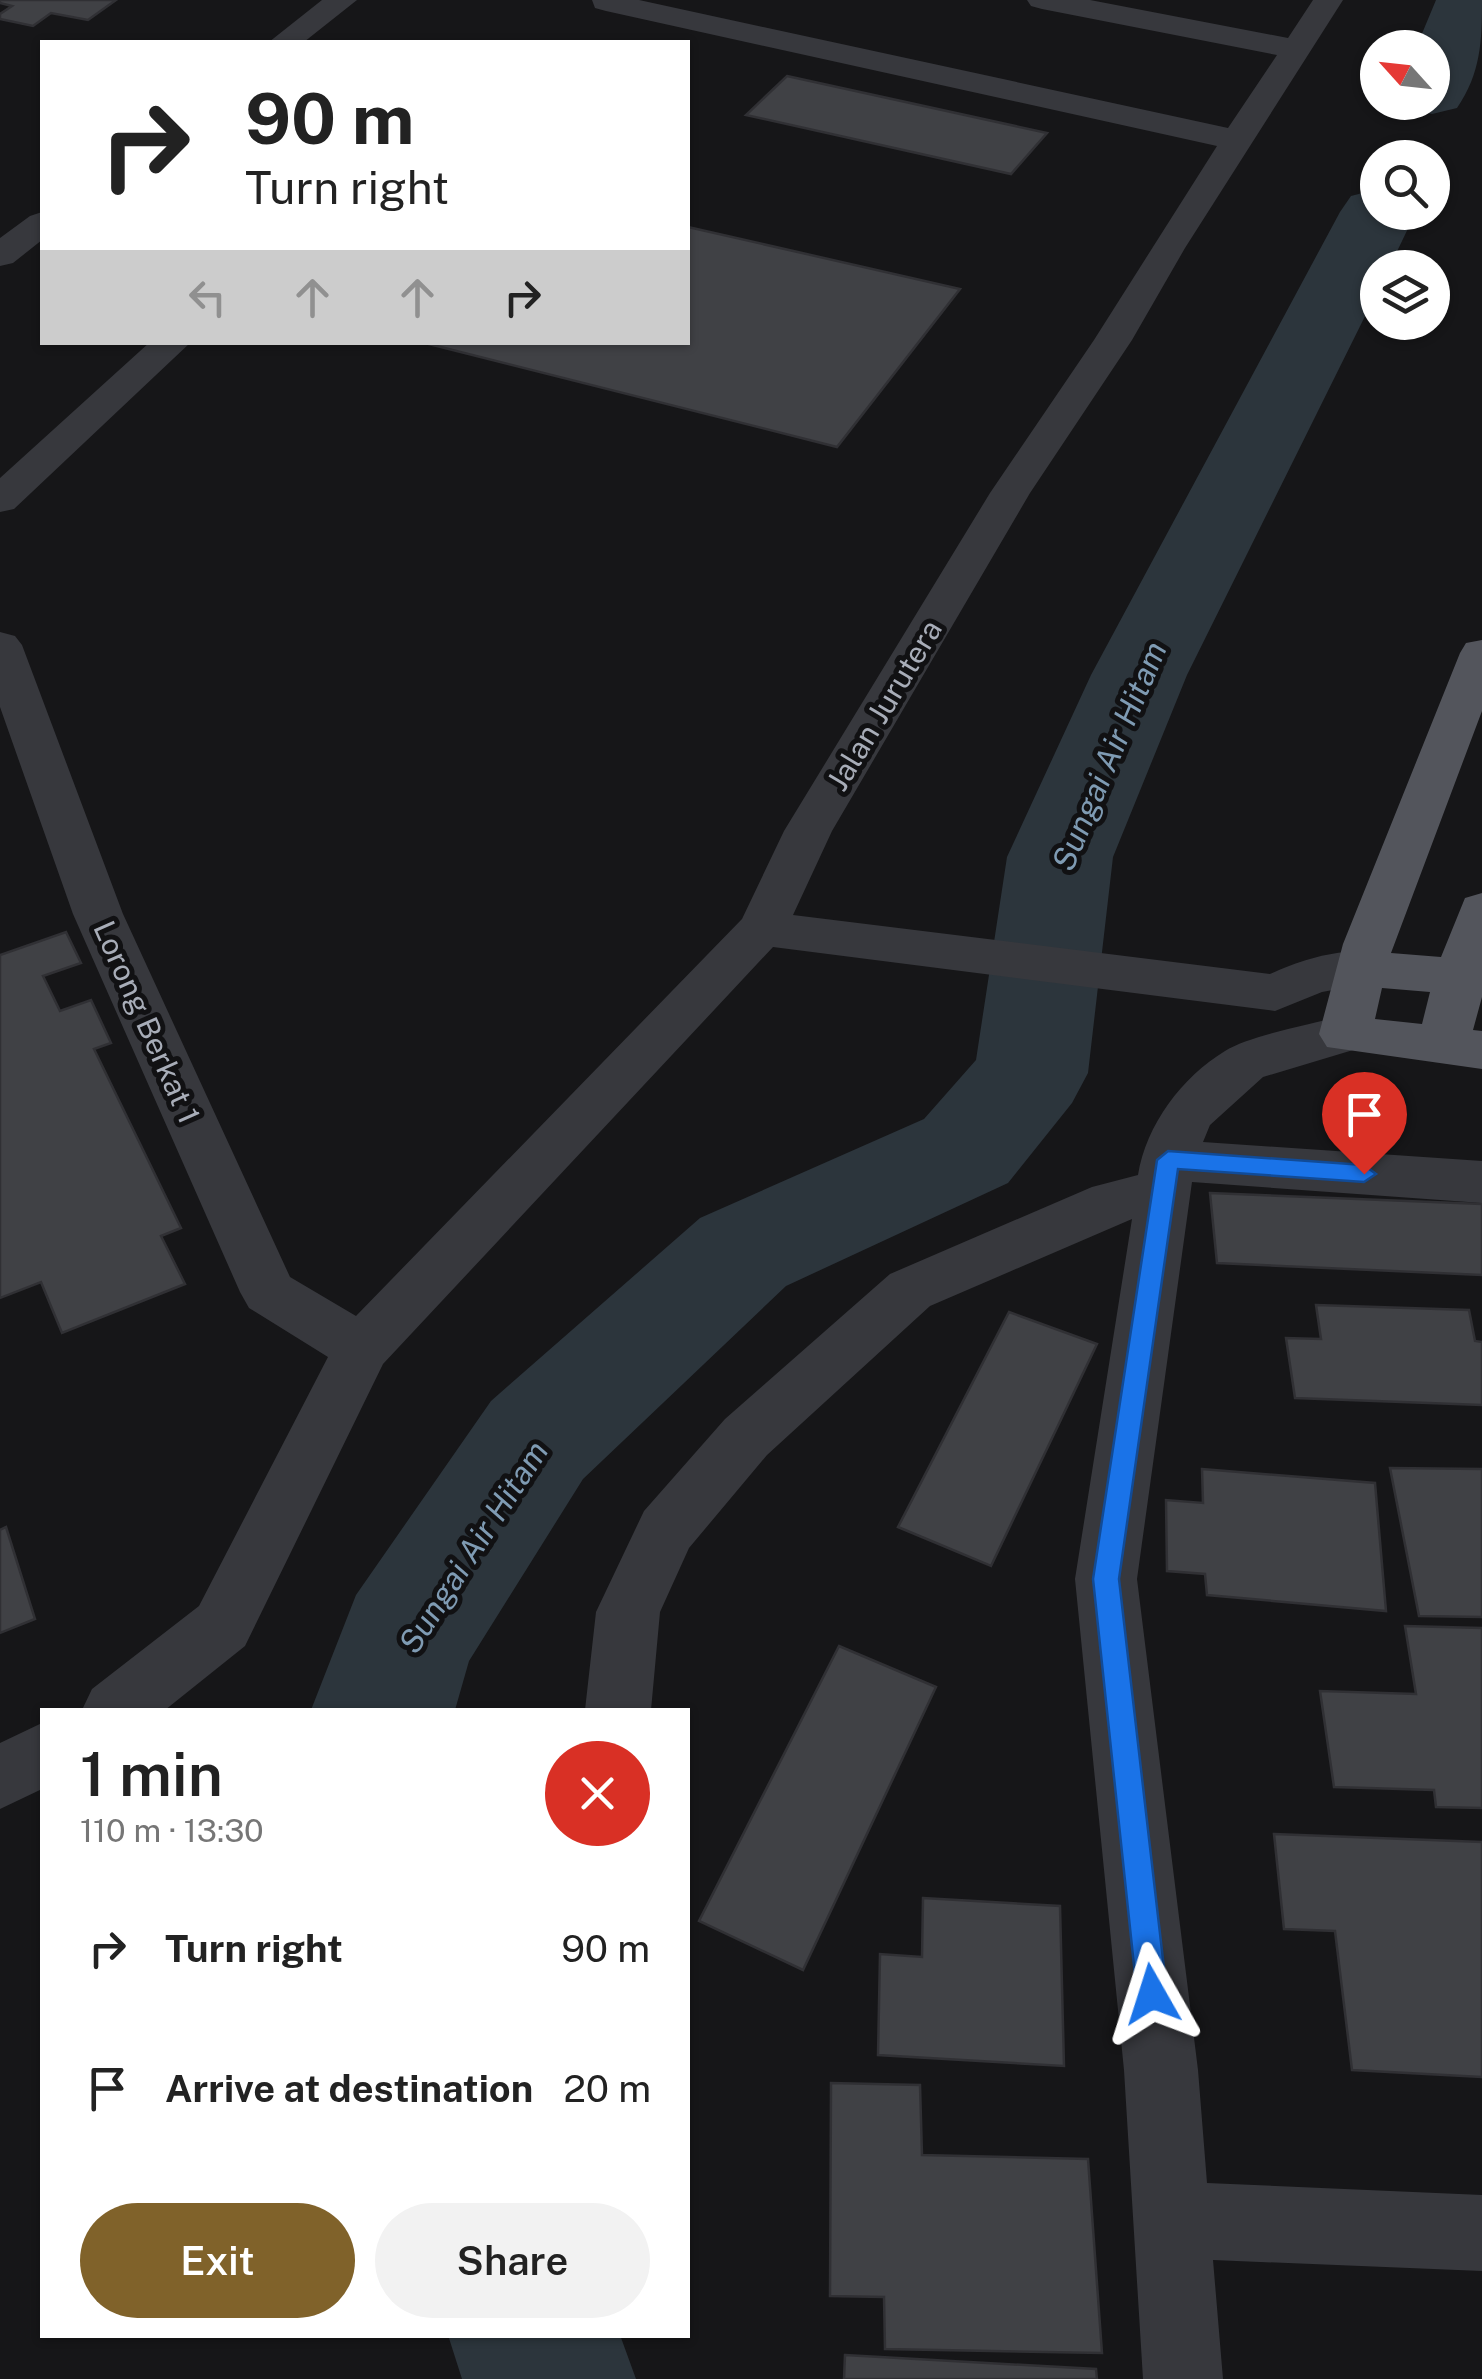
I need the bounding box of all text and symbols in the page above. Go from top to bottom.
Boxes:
north arrow [1360,30,1450,120]
map controls [1360,30,1450,340]
text: 90 m [245,77,415,160]
icon: right [80,80,210,210]
button: search [1360,140,1450,230]
text: Turn right [245,161,449,214]
button: layers [1360,250,1450,340]
icon: left [180,270,235,325]
icon: ahead [285,270,340,325]
icon: ahead [390,270,445,325]
icon: right [495,270,550,325]
street label: Jalan Jurutera [819,613,949,797]
water label: Sungai Air Hitam [1044,636,1174,876]
street label: Lorong Berkat 1 [86,915,208,1129]
pin [1322,1072,1407,1175]
icon: arrive [1337,1087,1392,1142]
water label: Sungai Air Hitam [391,1434,555,1660]
text: 1 min [80,1739,223,1810]
button: close [545,1741,650,1846]
text: 110 m · 13:30 [80,1812,264,1849]
icon: right [80,1921,135,1976]
text: Turn right [165,1926,343,1971]
text: 90 m [561,1926,650,1971]
position arrow [1100,1942,1204,2046]
icon: arrive [80,2061,135,2116]
text: Arrive at destination [165,2066,533,2111]
text: 20 m [563,2066,651,2111]
button: Exit [80,2203,355,2318]
button: Share [375,2203,650,2318]

